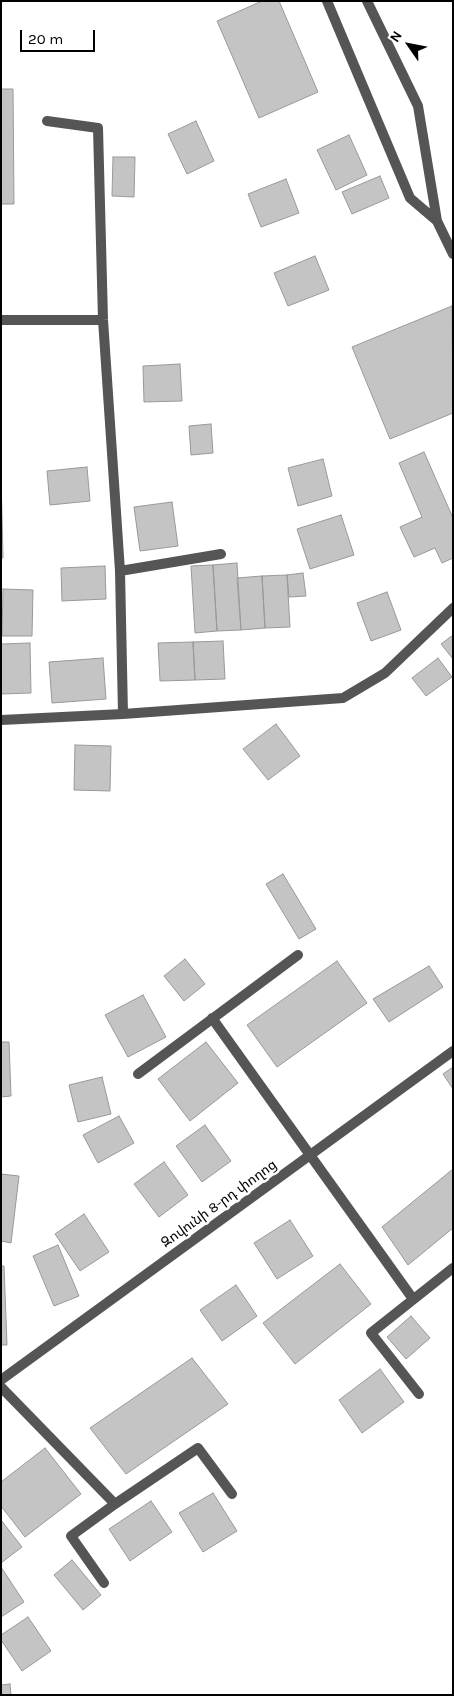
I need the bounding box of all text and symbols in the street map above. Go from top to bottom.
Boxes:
scale bar [22,20,98,52]
north arrow [384,20,434,70]
text: N [386,28,406,45]
text: 20 m [28,30,63,48]
street label: Զովունի 8-րդ փողոց [158,1156,280,1252]

